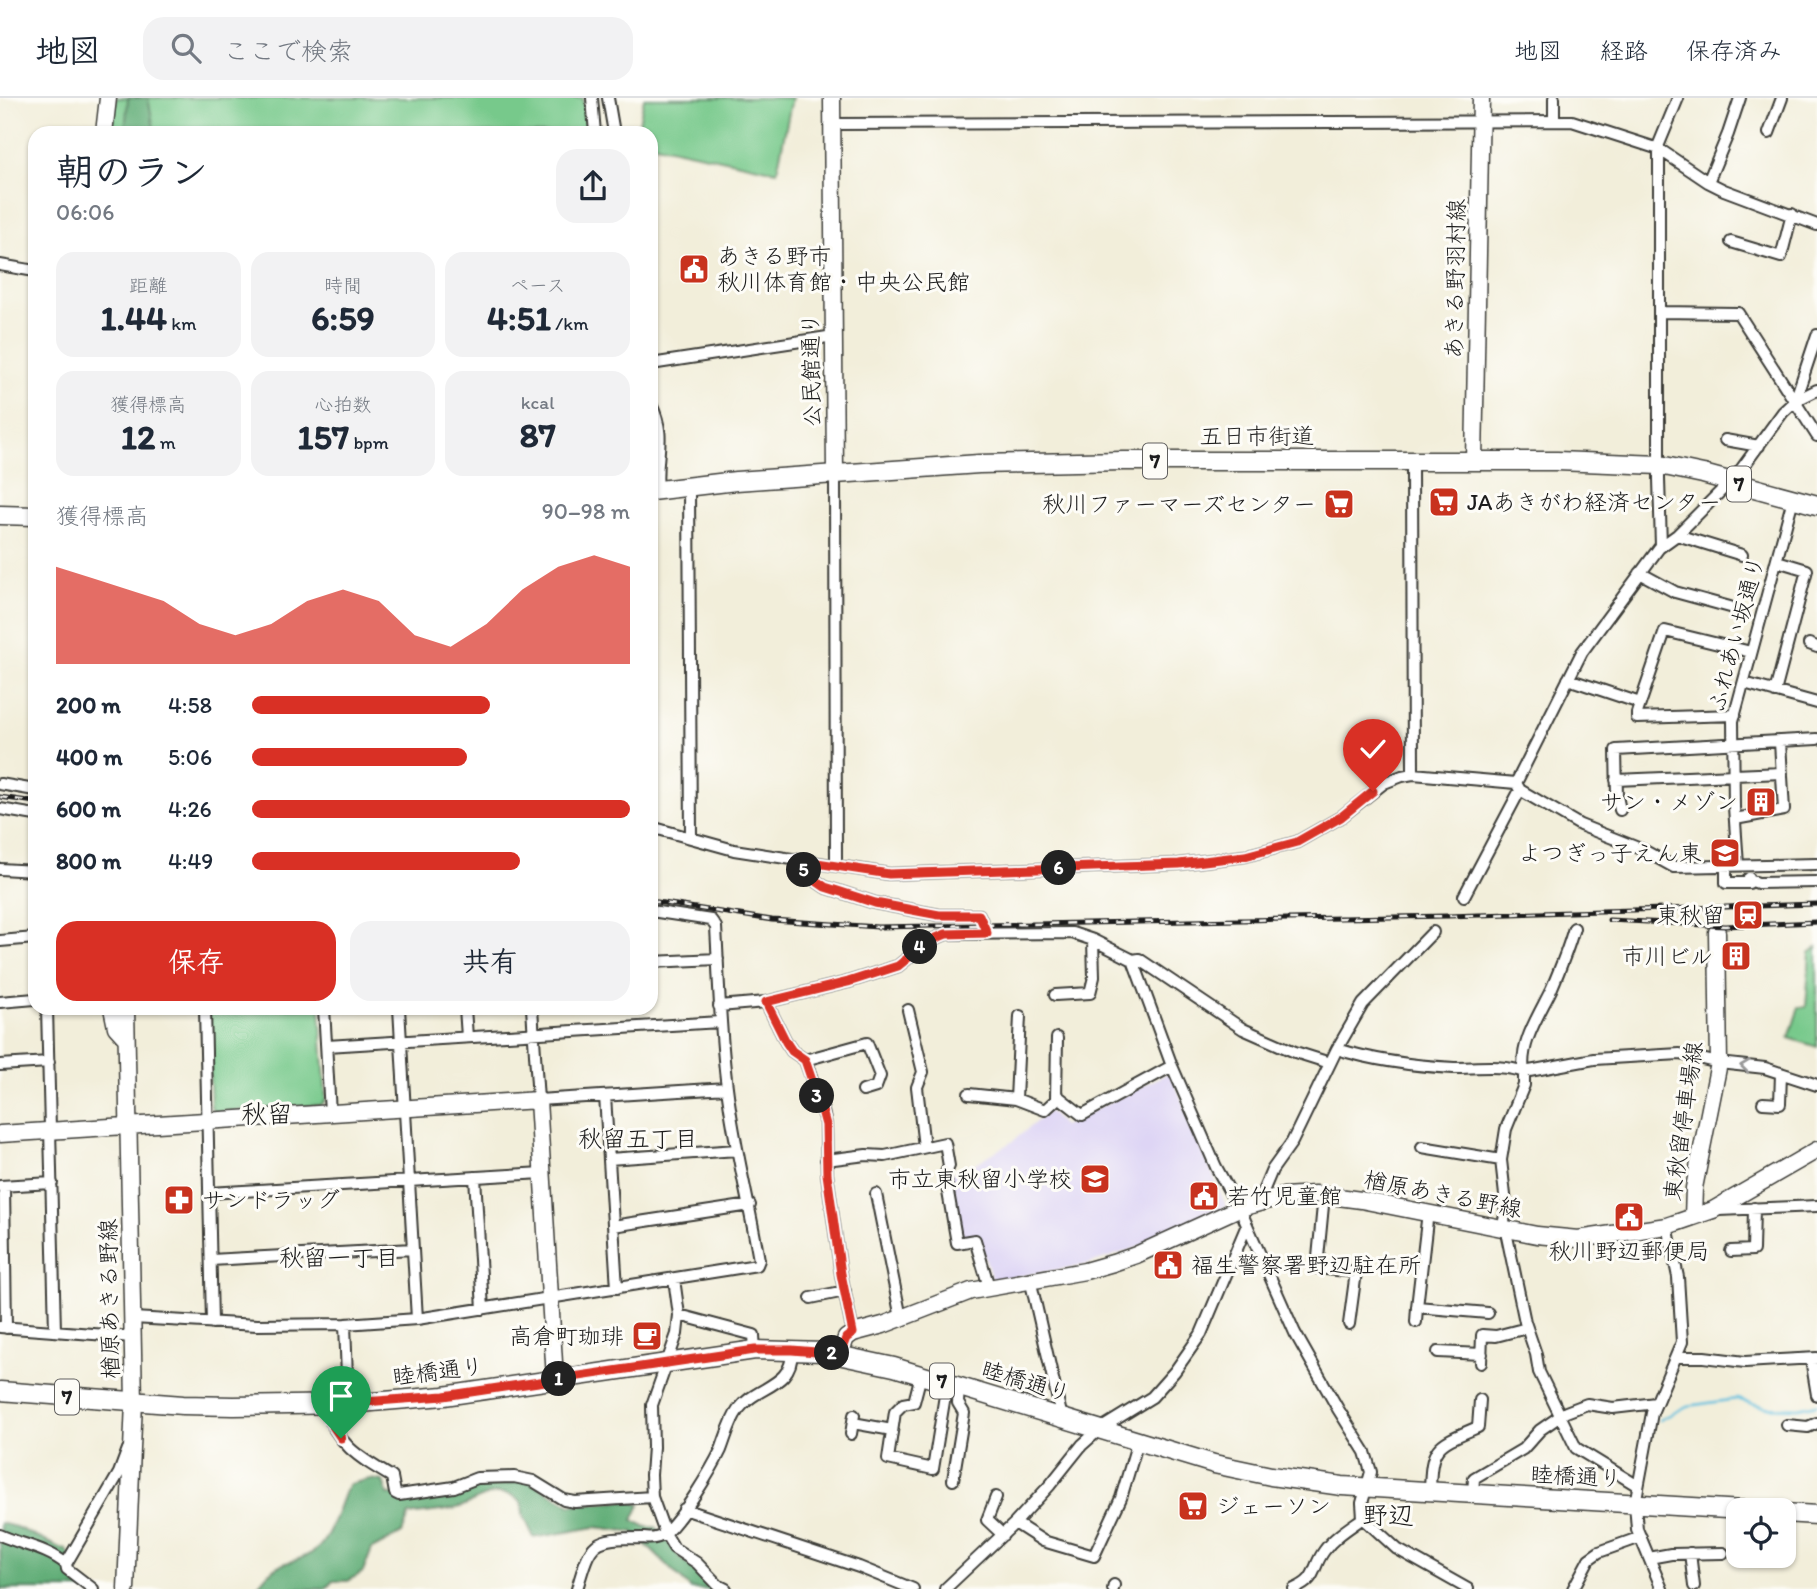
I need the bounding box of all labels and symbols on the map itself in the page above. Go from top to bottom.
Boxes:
street label: あきる野羽村線 [1440,198,1470,360]
place label: あきる野市 秋川体育館・中央公民館 [717,242,970,296]
public building icon: あきる野市 秋川体育館・中央公民館 [677,252,711,286]
street label: 公民館通り [796,312,826,428]
street label: 五日市街道 [1200,422,1315,450]
road number: 7 [1143,444,1167,478]
road number: 7 [1727,466,1751,502]
supermarket icon: JAあきがわ経済センター [1427,485,1461,519]
supermarket icon: 秋川ファーマーズセンター [1322,487,1356,521]
place label: JAあきがわ経済センター [1467,488,1721,516]
place label: 秋川ファーマーズセンター [1042,490,1316,518]
street label: ふれあい坂通り [1702,553,1770,715]
pin [1343,719,1403,791]
building icon: サン・メゾン [1744,785,1778,819]
place label: サン・メゾン [1600,788,1738,816]
school or university icon: よつぎっ⼦えん東 [1708,836,1742,870]
place label: よつぎっ⼦えん東 [1518,839,1702,867]
pin: 6 [1042,850,1076,886]
pin: 5 [786,852,822,888]
station icon: 東秋留 [1731,898,1765,932]
place label: 東秋留 [1656,901,1725,929]
pin: 4 [902,930,937,964]
building icon: 市川ビル [1719,939,1753,973]
place label: 市川ビル [1621,942,1713,970]
street label: 東秋留停車場線 [1658,1039,1708,1203]
one-way arrow [1739,1058,1751,1073]
pin: 3 [800,1079,834,1114]
district label: 秋留 [241,1098,293,1130]
district label: 秋留五丁目 [578,1124,698,1153]
school or university icon: 市立東秋留小学校 [1078,1162,1112,1196]
place label: 市立東秋留小学校 [888,1165,1072,1193]
street label: 楢原あきる野線 [1362,1165,1524,1223]
public building icon: 若竹児童館 [1187,1179,1221,1213]
place label: 若竹児童館 [1227,1182,1342,1210]
pharmacy icon: サンドラッグ [162,1183,196,1217]
place label: サンドラッグ [202,1186,340,1214]
public building icon: 秋川野辺郵便局 [1612,1200,1646,1234]
street label: 楢原あきる野線 [94,1218,124,1380]
place label: 秋川野辺郵便局 [1549,1237,1710,1265]
district label: 秋留一丁目 [279,1243,399,1272]
public building icon: 福生警察署野辺駐在所 [1151,1248,1185,1282]
place label: 福生警察署野辺駐在所 [1191,1251,1421,1279]
cafe icon: 高倉町珈琲 [630,1319,664,1353]
place label: 高倉町珈琲 [509,1322,624,1350]
pin: 2 [814,1336,850,1370]
street label: 睦橋通り [391,1351,485,1391]
street label: 睦橋通り [978,1354,1074,1408]
pin: 1 [542,1362,576,1396]
road number: 7 [930,1364,954,1398]
pin [311,1366,371,1438]
road number: 7 [55,1380,79,1414]
street label: 睦橋通り [1529,1460,1623,1492]
supermarket icon: ジェーソン [1176,1489,1210,1523]
place label: ジェーソン [1216,1492,1331,1520]
district label: 野辺 [1362,1499,1414,1531]

